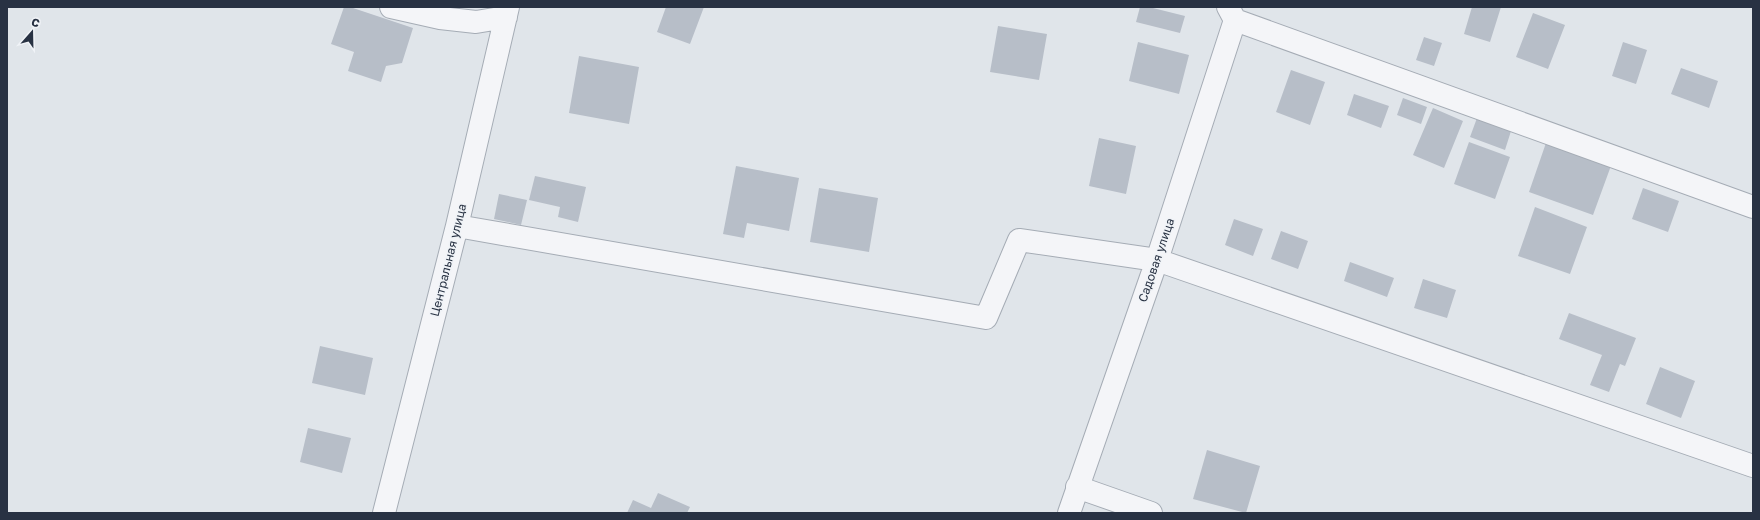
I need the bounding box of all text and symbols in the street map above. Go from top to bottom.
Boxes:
north arrow [12,12,52,52]
text: С [30,15,42,30]
street label: Центральная улица [427,202,469,318]
street label: Садовая улица [1135,216,1177,304]

